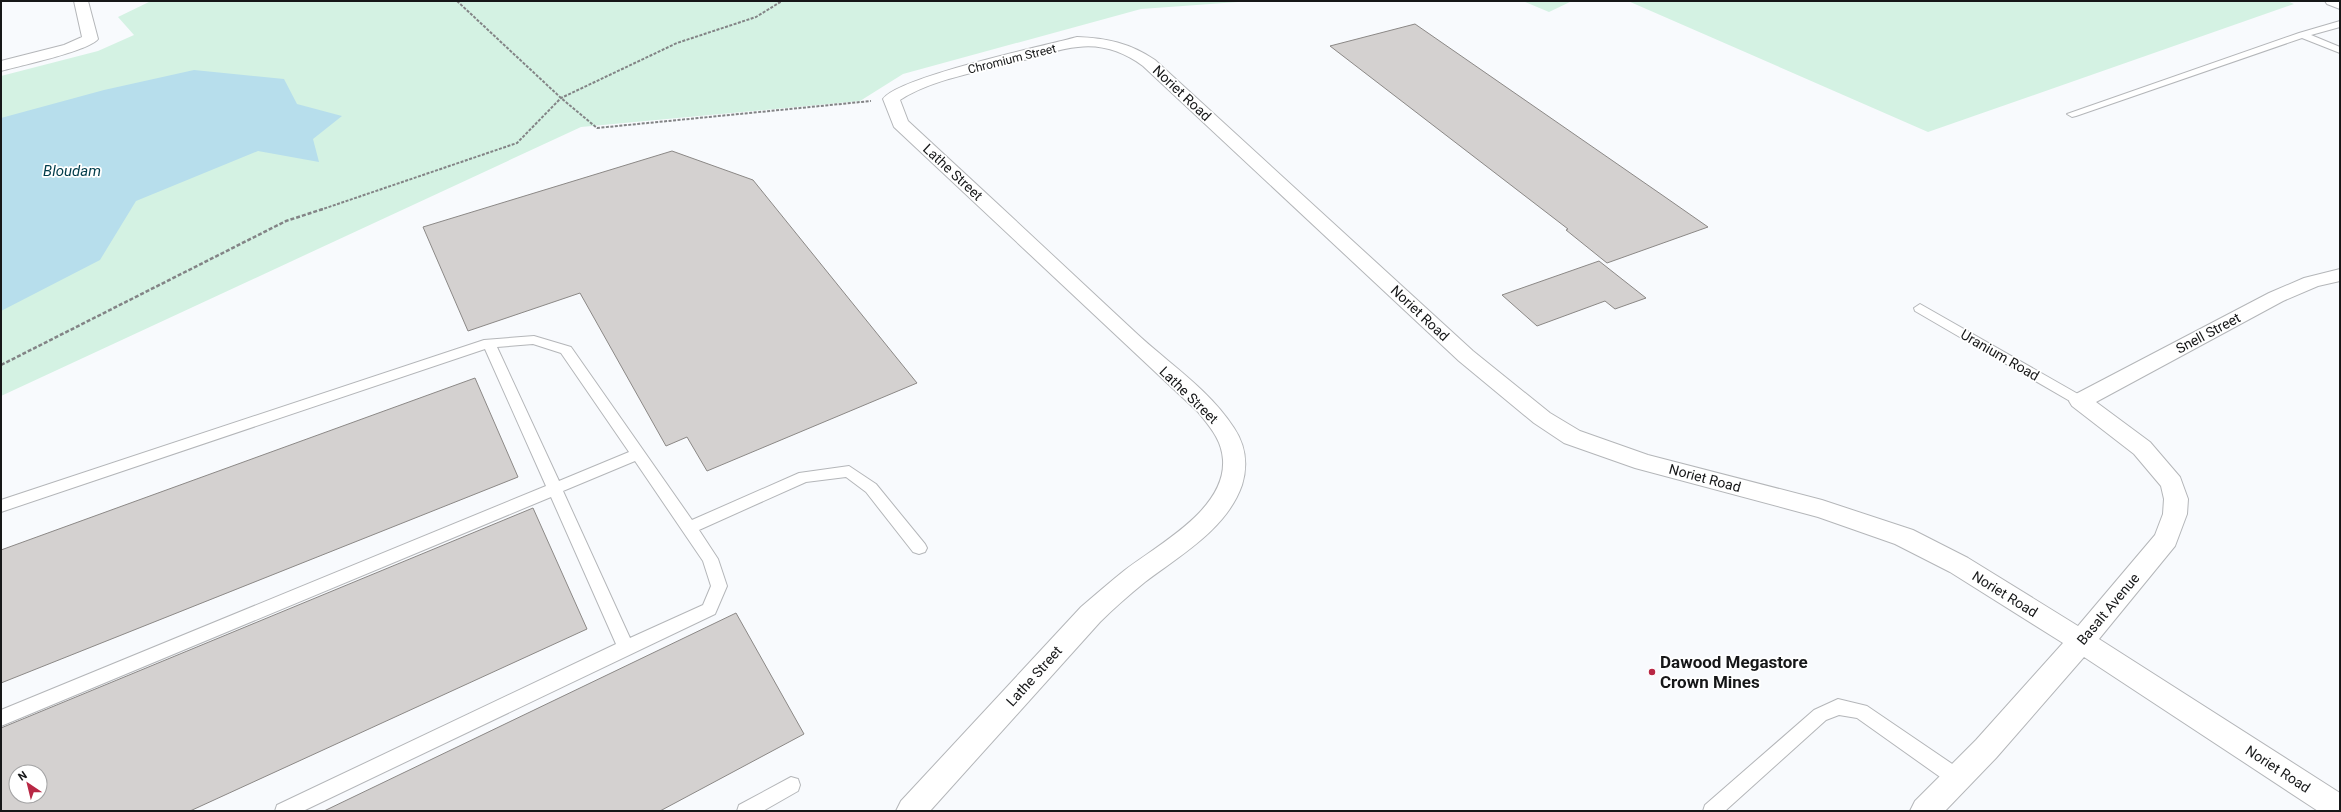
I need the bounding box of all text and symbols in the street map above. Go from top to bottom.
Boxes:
street label: Chromium Street [966,41,1058,77]
street label: Noriet Road [1150,62,1214,124]
street label: Lathe Street [920,140,986,204]
water label: Bloudam [43,162,101,180]
street label: Noriet Road [1388,282,1452,344]
street label: Snell Street [2173,309,2243,357]
street label: Uranium Road [1958,326,2042,384]
street label: Lathe Street [1156,363,1222,427]
street label: Noriet Road [1667,461,1743,495]
street label: Noriet Road [1970,568,2040,620]
street label: Basalt Avenue [2073,570,2143,648]
street label: Lathe Street [1003,642,1065,709]
place label: Dawood Megastore Crown Mines [1660,652,1808,692]
marker: Dawood Megastore Crown Mines [1647,667,1657,677]
street label: Noriet Road [2243,742,2313,796]
north arrow [8,764,48,804]
text: N [16,769,30,784]

